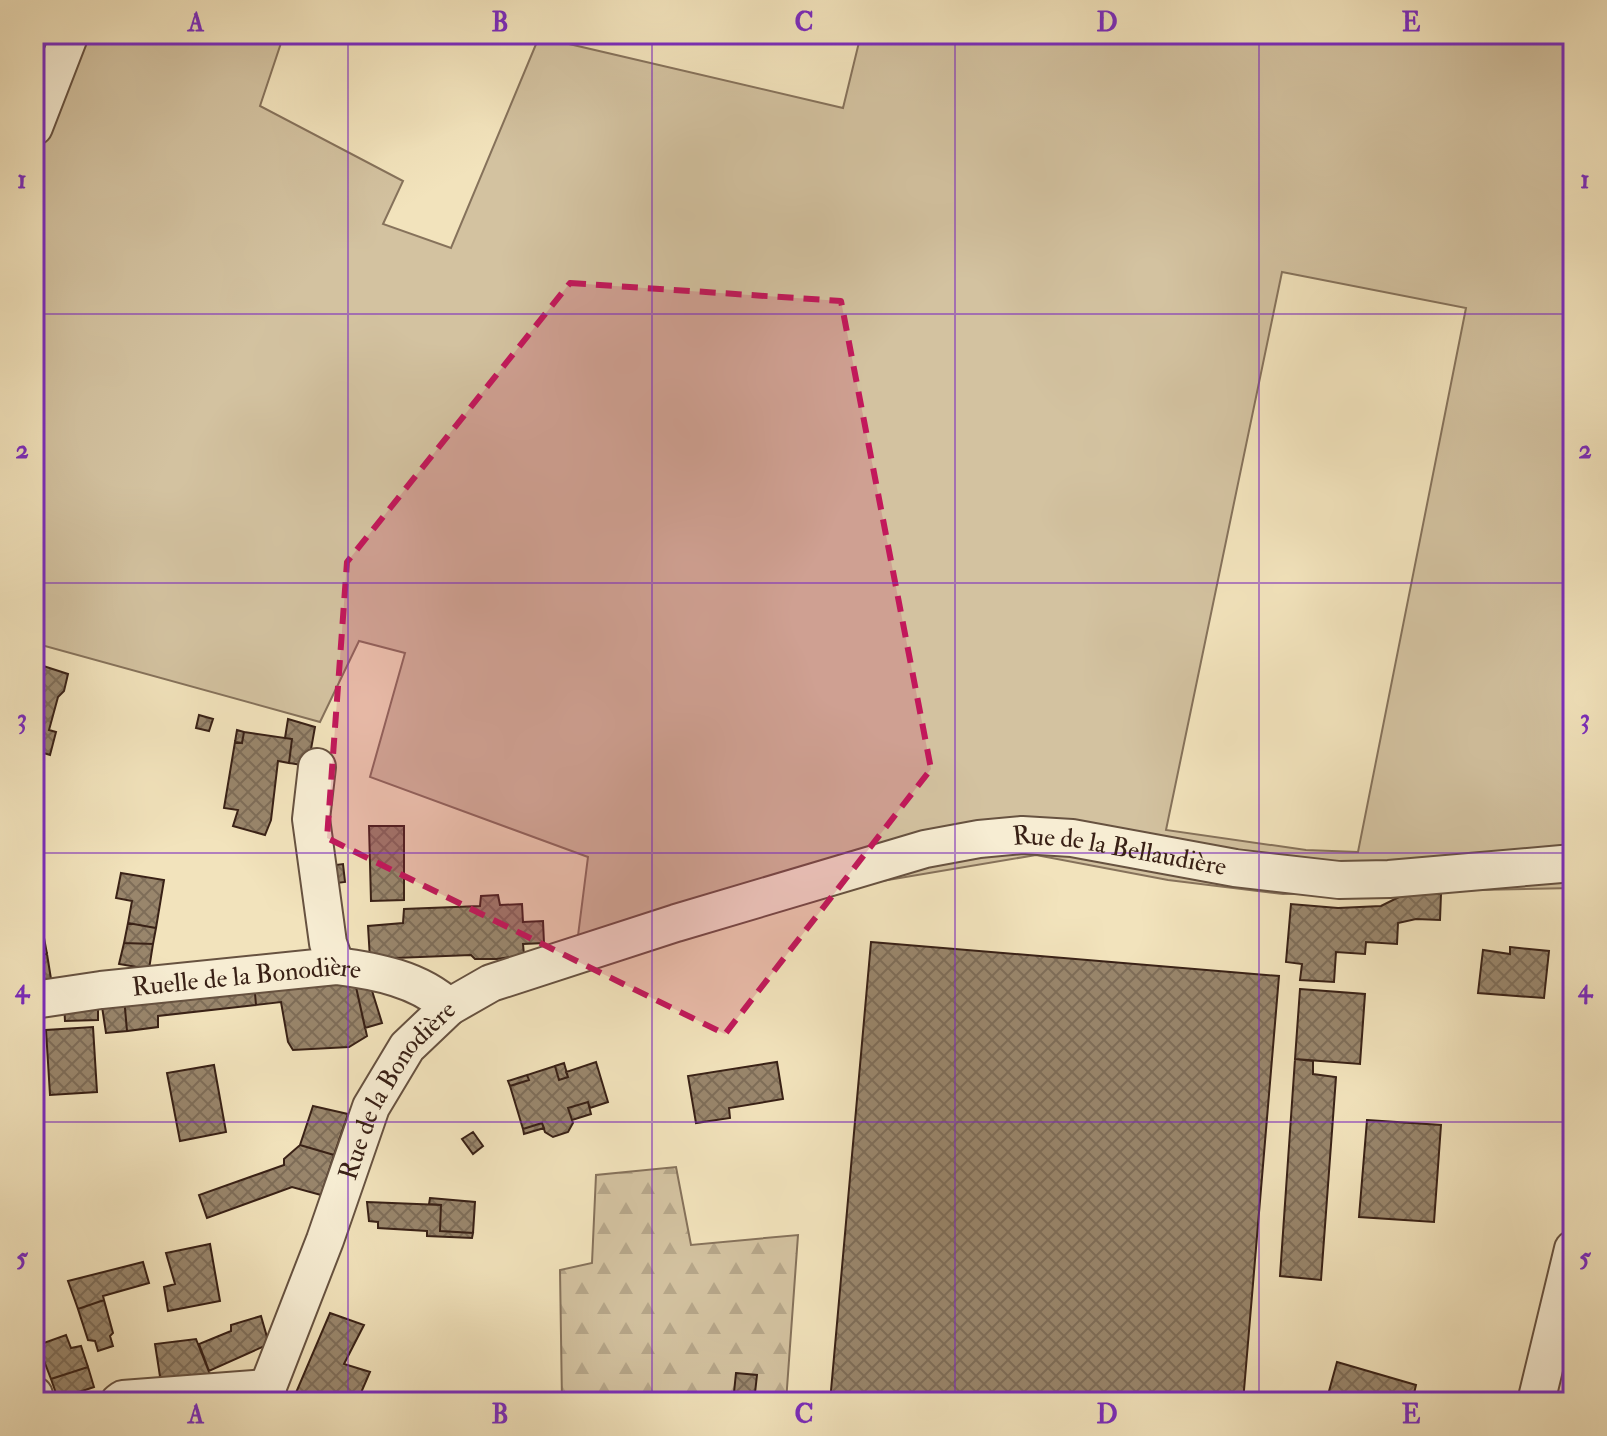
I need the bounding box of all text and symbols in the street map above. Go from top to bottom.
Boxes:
text: A [187,7,205,39]
text: B [491,7,509,39]
text: C [794,7,814,39]
text: D [1096,7,1118,39]
text: E [1402,7,1421,39]
text: 1 [17,164,27,196]
text: 1 [1580,164,1590,196]
text: 2 [15,434,29,466]
text: 2 [1578,434,1592,466]
text: 3 [17,703,27,735]
text: 3 [1580,703,1590,735]
street label: Rue de la Bellaudière [1011,819,1229,883]
street label: Ruelle de la Bonodière [130,951,364,1004]
text: 4 [14,973,31,1005]
text: 4 [1577,973,1594,1005]
street label: Rue de la Bonodière [332,994,463,1184]
text: 5 [16,1242,28,1274]
text: 5 [1579,1242,1591,1274]
text: A [187,1399,205,1431]
text: B [491,1399,509,1431]
text: C [794,1399,814,1431]
text: D [1096,1399,1118,1431]
text: E [1402,1399,1421,1431]

